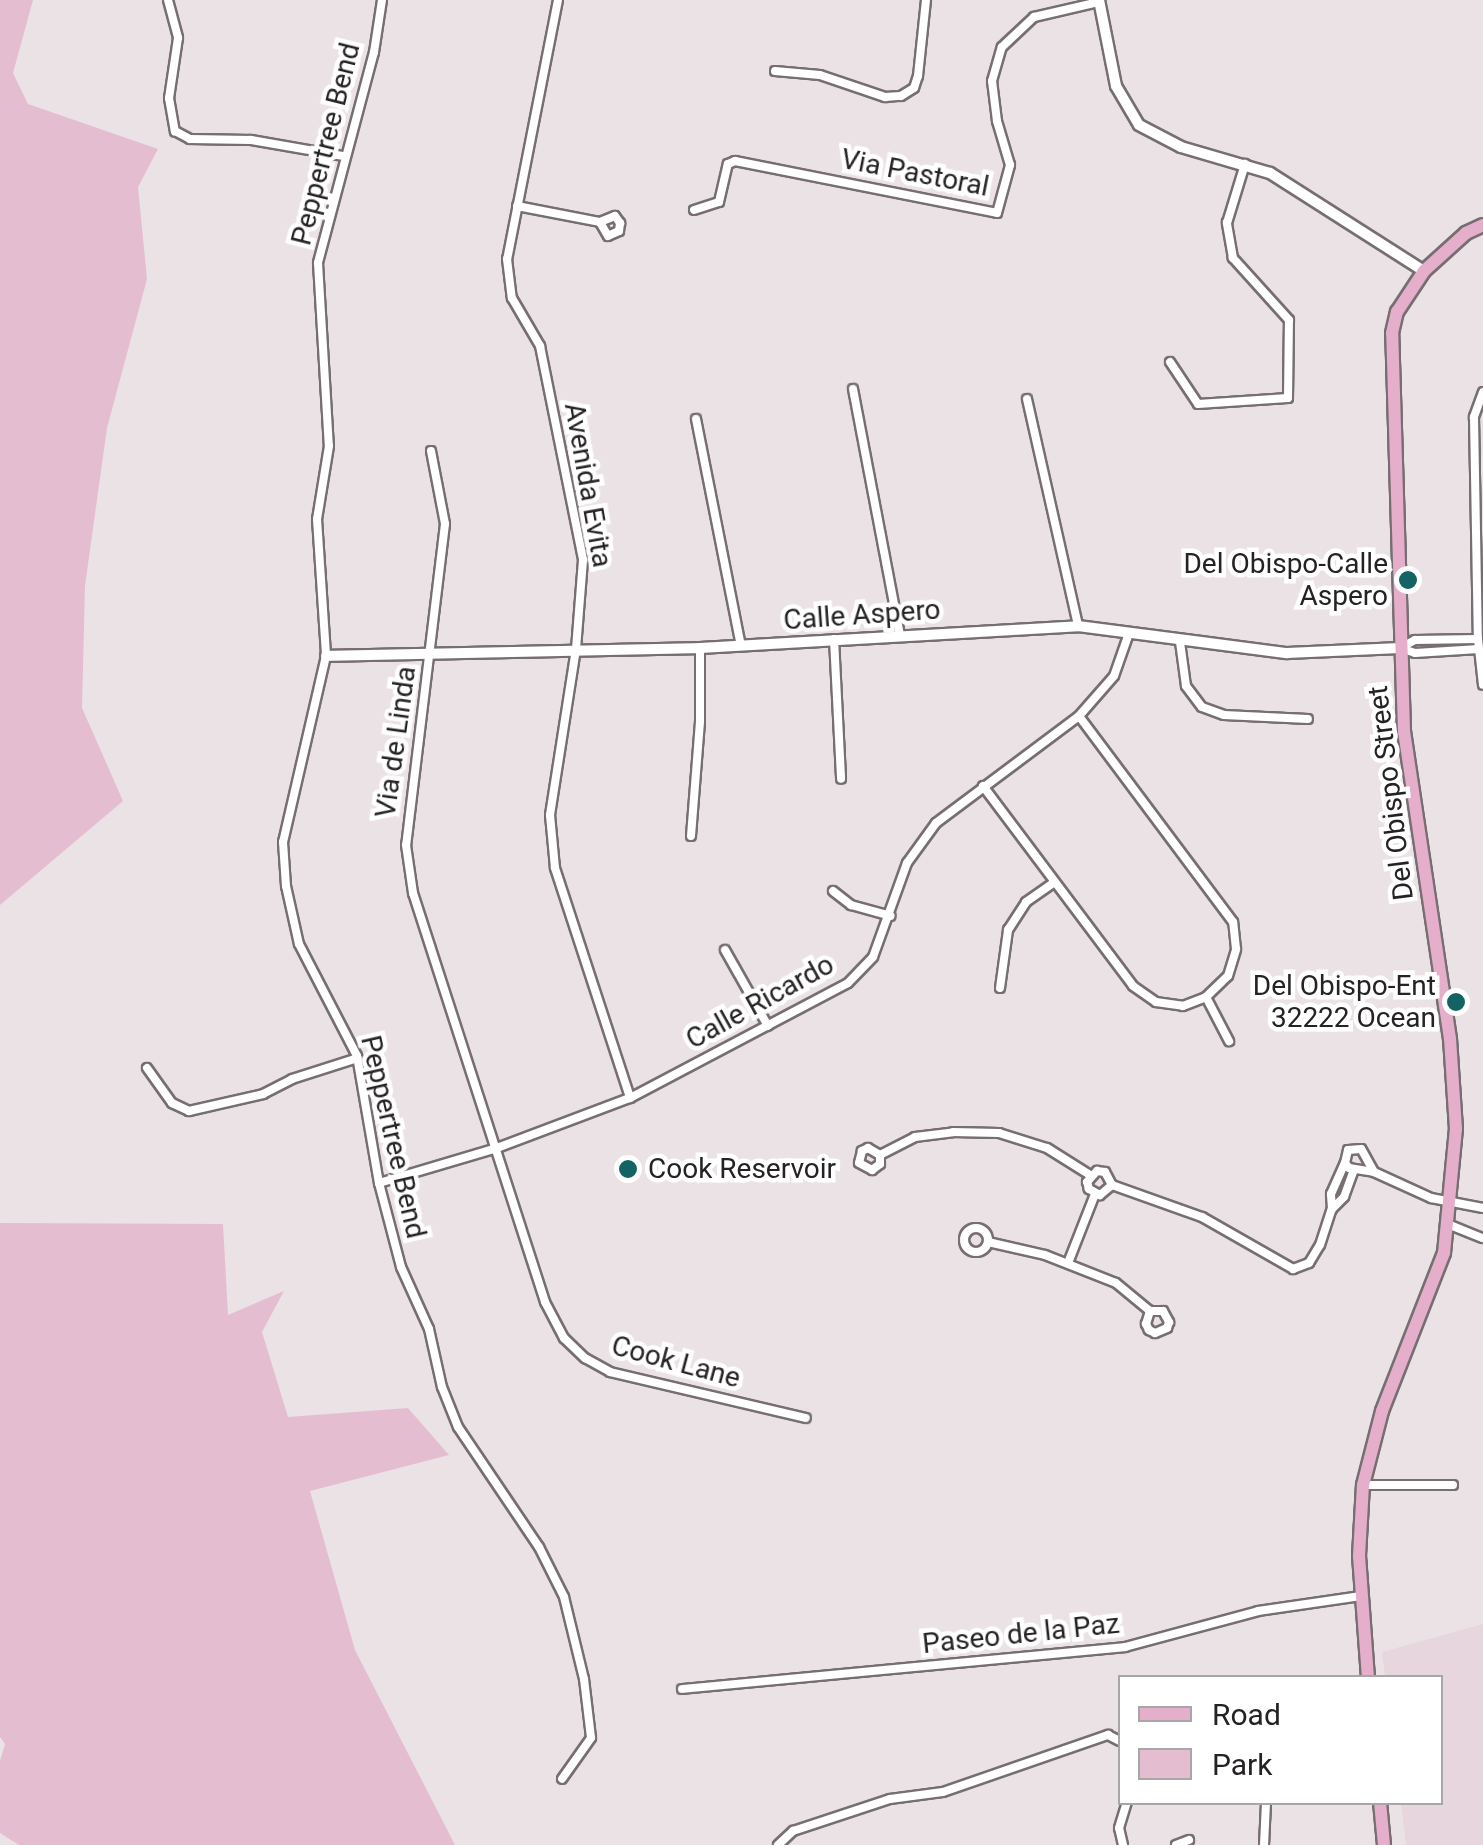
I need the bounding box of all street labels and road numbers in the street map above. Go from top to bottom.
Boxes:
street label: Peppertree Bend [285,39,367,249]
street label: Via Pastoral [838,142,992,204]
street label: Avenida Evita [557,400,619,570]
street label: Calle Aspero [782,593,942,637]
street label: Via de Linda [369,664,423,820]
street label: Del Obispo Street [1361,684,1421,902]
street label: Calle Ricardo [680,948,840,1056]
street label: Peppertree Bend [353,1032,433,1242]
street label: Cook Lane [608,1329,744,1395]
street label: Paseo de la Paz [921,1607,1121,1661]

